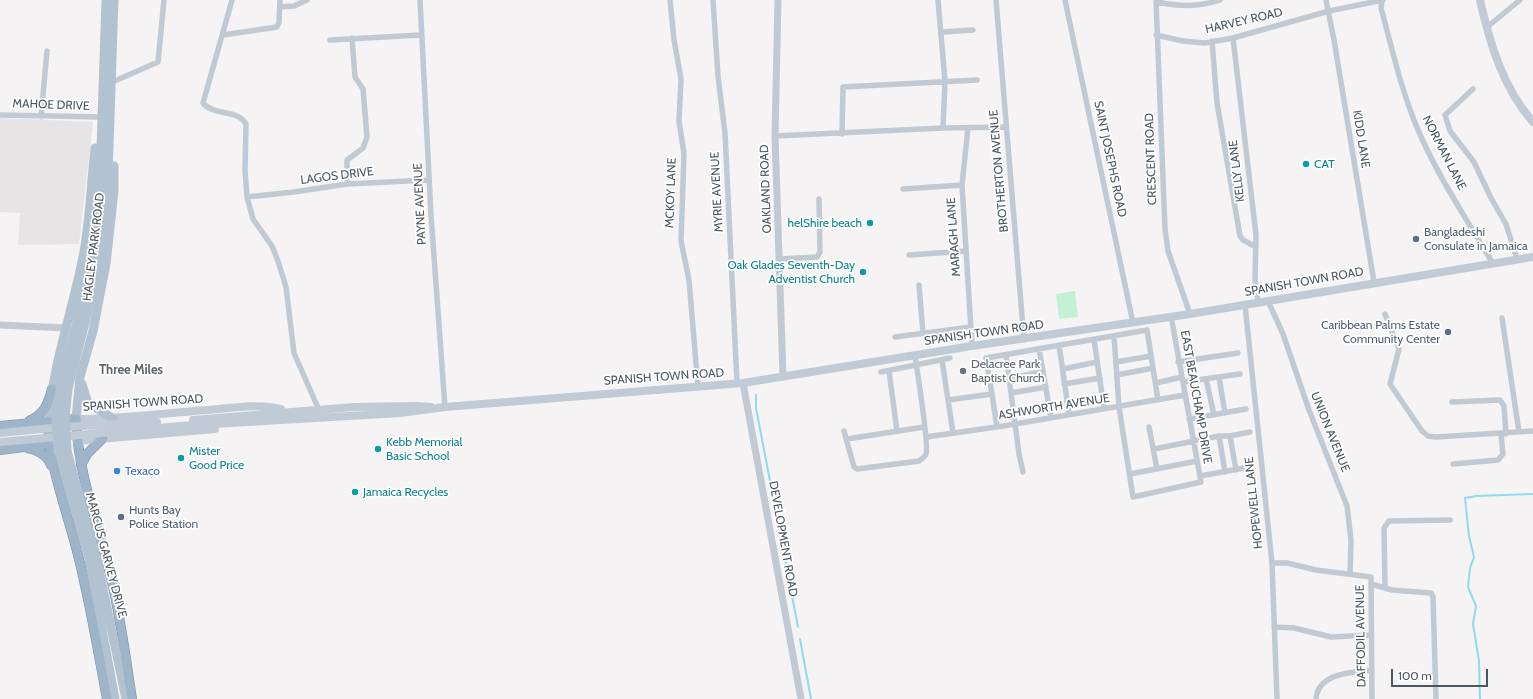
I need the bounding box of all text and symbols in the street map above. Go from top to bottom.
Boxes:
street label: HARVEY ROAD [1204,5,1284,37]
street label: MAHOE DRIVE [12,96,90,114]
street label: SAINT JOSEPHS ROAD [1091,100,1129,218]
street label: BROTHERTON AVENUE [986,109,1012,233]
street label: KIDD LANE [1349,109,1373,169]
street label: CRESCENT ROAD [1142,113,1160,205]
street label: NORMAN LANE [1419,113,1469,193]
street label: KELLY LANE [1226,139,1248,203]
street label: OAKLAND ROAD [757,144,775,234]
street label: MYRIE AVENUE [708,151,726,233]
place label: CAT [1314,157,1335,171]
street label: MCKOY LANE [663,158,679,228]
marker: CAT [1301,159,1311,169]
street label: PAYNE AVENUE [411,163,429,245]
street label: LAGOS DRIVE [300,164,374,188]
street label: HAGLEY PARK ROAD [80,192,108,302]
street label: MARAGH LANE [944,197,964,277]
place label: helShire beach [788,216,862,230]
marker: helShire beach [865,218,875,228]
place label: Bangladeshi Consulate in Jamaica [1424,225,1528,253]
marker: Bangladeshi Consulate in Jamaica [1411,234,1421,244]
place label: Oak Glades Seventh-Day Adventist Church [727,258,855,286]
street label: SPANISH TOWN ROAD [1243,264,1365,300]
marker: Oak Glades Seventh-Day Adventist Church [858,267,868,277]
street label: SPANISH TOWN ROAD [923,317,1045,349]
place label: Caribbean Palms Estate Community Center [1321,318,1440,346]
marker: Caribbean Palms Estate Community Center [1443,327,1453,337]
street label: EAST BEAUCHAMP DRIVE [1177,329,1215,465]
place label: Delacree Park Baptist Church [971,357,1045,385]
district label: Three Miles [99,362,163,378]
street label: SPANISH TOWN ROAD [603,366,725,388]
marker: Delacree Park Baptist Church [958,366,968,376]
street label: UNION AVENUE [1307,390,1353,474]
street label: ASHWORTH AVENUE [997,391,1111,423]
street label: SPANISH TOWN ROAD [82,392,204,414]
place label: Kebb Memorial Basic School [386,435,462,463]
place label: Mister Good Price [189,444,244,472]
marker: Kebb Memorial Basic School [373,444,383,454]
marker: Mister Good Price [176,453,186,463]
street label: HOPEWELL LANE [1242,456,1266,550]
place label: Texaco [125,464,160,478]
marker: Texaco [112,466,122,476]
street label: DEVELOPMENT ROAD [766,480,800,598]
place label: Jamaica Recycles [363,485,448,499]
marker: Jamaica Recycles [350,487,360,497]
street label: MARCUS GARVEY DRIVE [82,491,130,619]
place label: Hunts Bay Police Station [129,503,198,531]
marker: Hunts Bay Police Station [116,512,126,522]
street label: DAFFODIL AVENUE [1353,585,1369,687]
scale bar [1393,661,1490,687]
text: 100 m [1398,668,1432,683]

